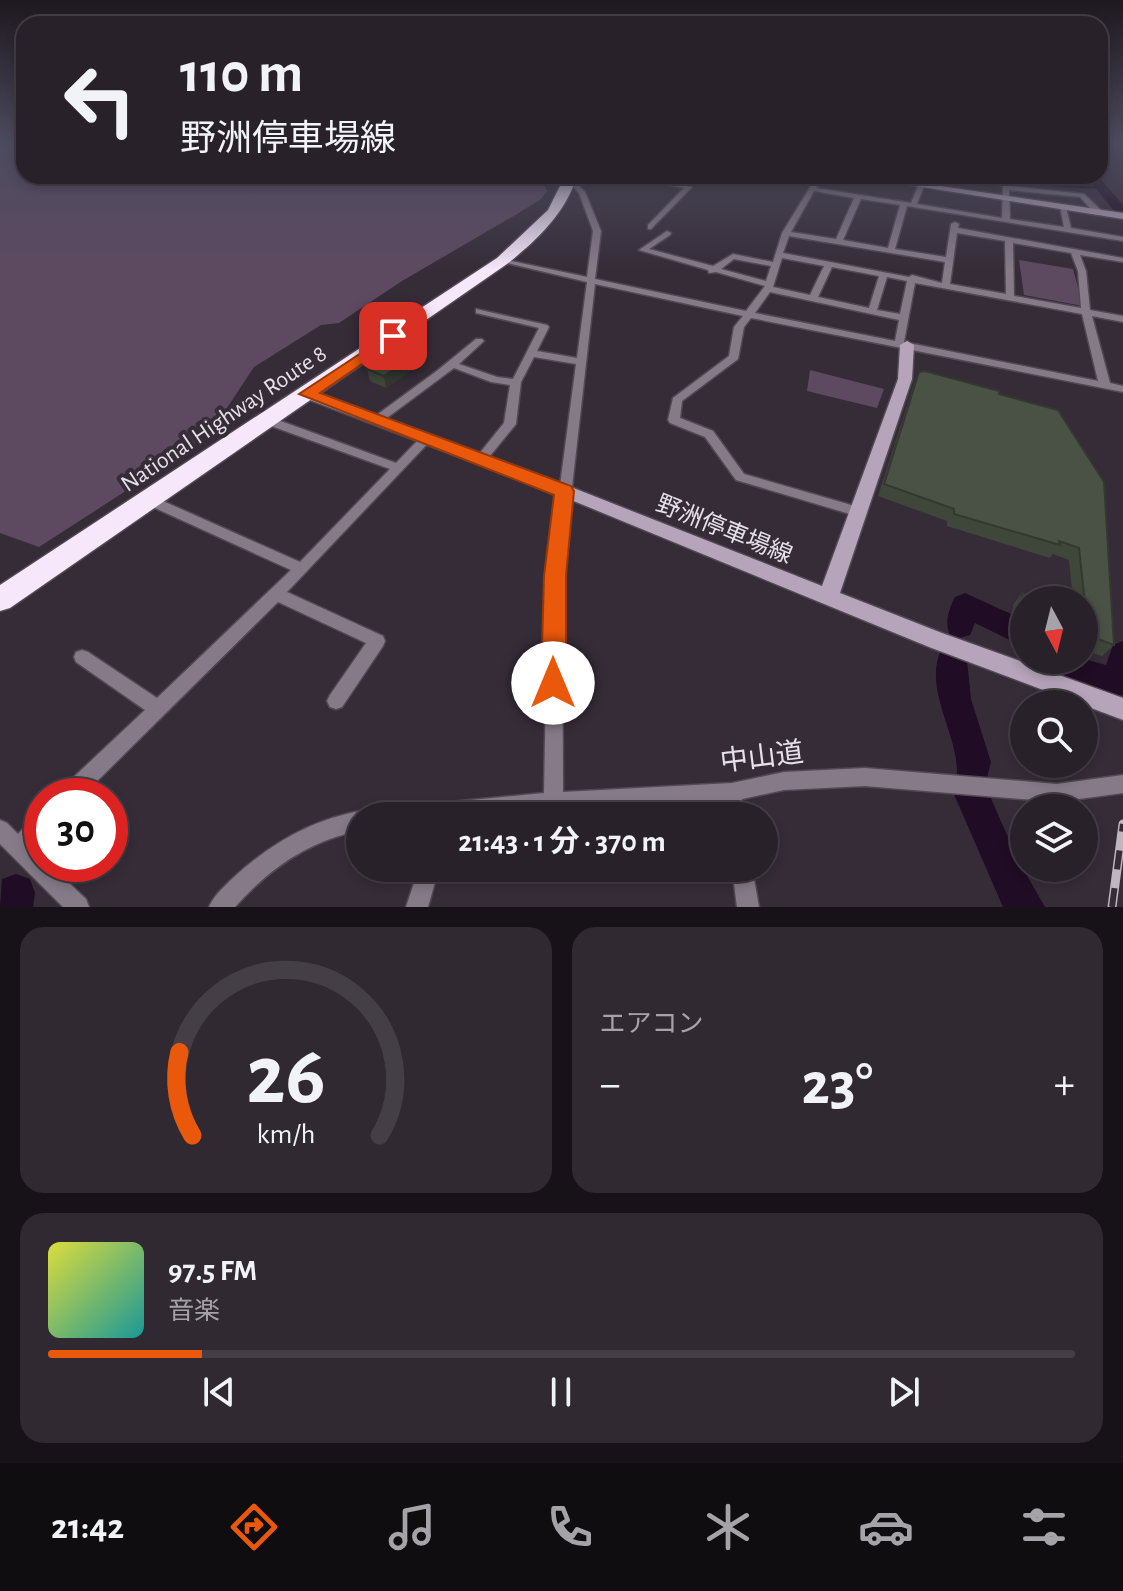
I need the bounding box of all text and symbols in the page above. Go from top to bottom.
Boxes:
text: 110 m [180,46,303,102]
icon: left [48,48,152,152]
text: 野洲停車場線 [180,121,396,157]
pin [359,302,427,370]
icon: arrive [371,314,415,358]
street label: National Highway Route 8 [117,341,331,497]
street label: 野洲停車場線 [653,490,796,568]
north arrow [1010,586,1098,674]
map controls [1010,586,1098,882]
position arrow [511,641,595,725]
button: search [1010,690,1098,778]
street label: 中山道 [718,737,805,777]
speed limit sign: 30 [24,778,128,882]
button: layers [1010,794,1098,882]
text: 21:43 · 1 分 · 370 m [458,827,666,857]
text: エアコン [600,1011,704,1037]
text: 26 [246,1035,325,1119]
text: 23° [801,1055,873,1115]
text: − [600,1063,621,1107]
text: + [1054,1063,1075,1107]
text: km/h [256,1120,315,1149]
text: 97.5 FM [168,1256,257,1286]
text: 音楽 [168,1298,220,1324]
icon: previous [197,1370,241,1414]
icon: pause [539,1370,583,1414]
icon: next [882,1370,926,1414]
icon: directions [226,1499,282,1555]
icon: music [384,1499,440,1555]
icon: phone [542,1499,598,1555]
icon: climate [700,1499,756,1555]
icon: car [858,1499,914,1555]
icon: filters [1016,1499,1072,1555]
text: 21:42 [51,1509,124,1545]

